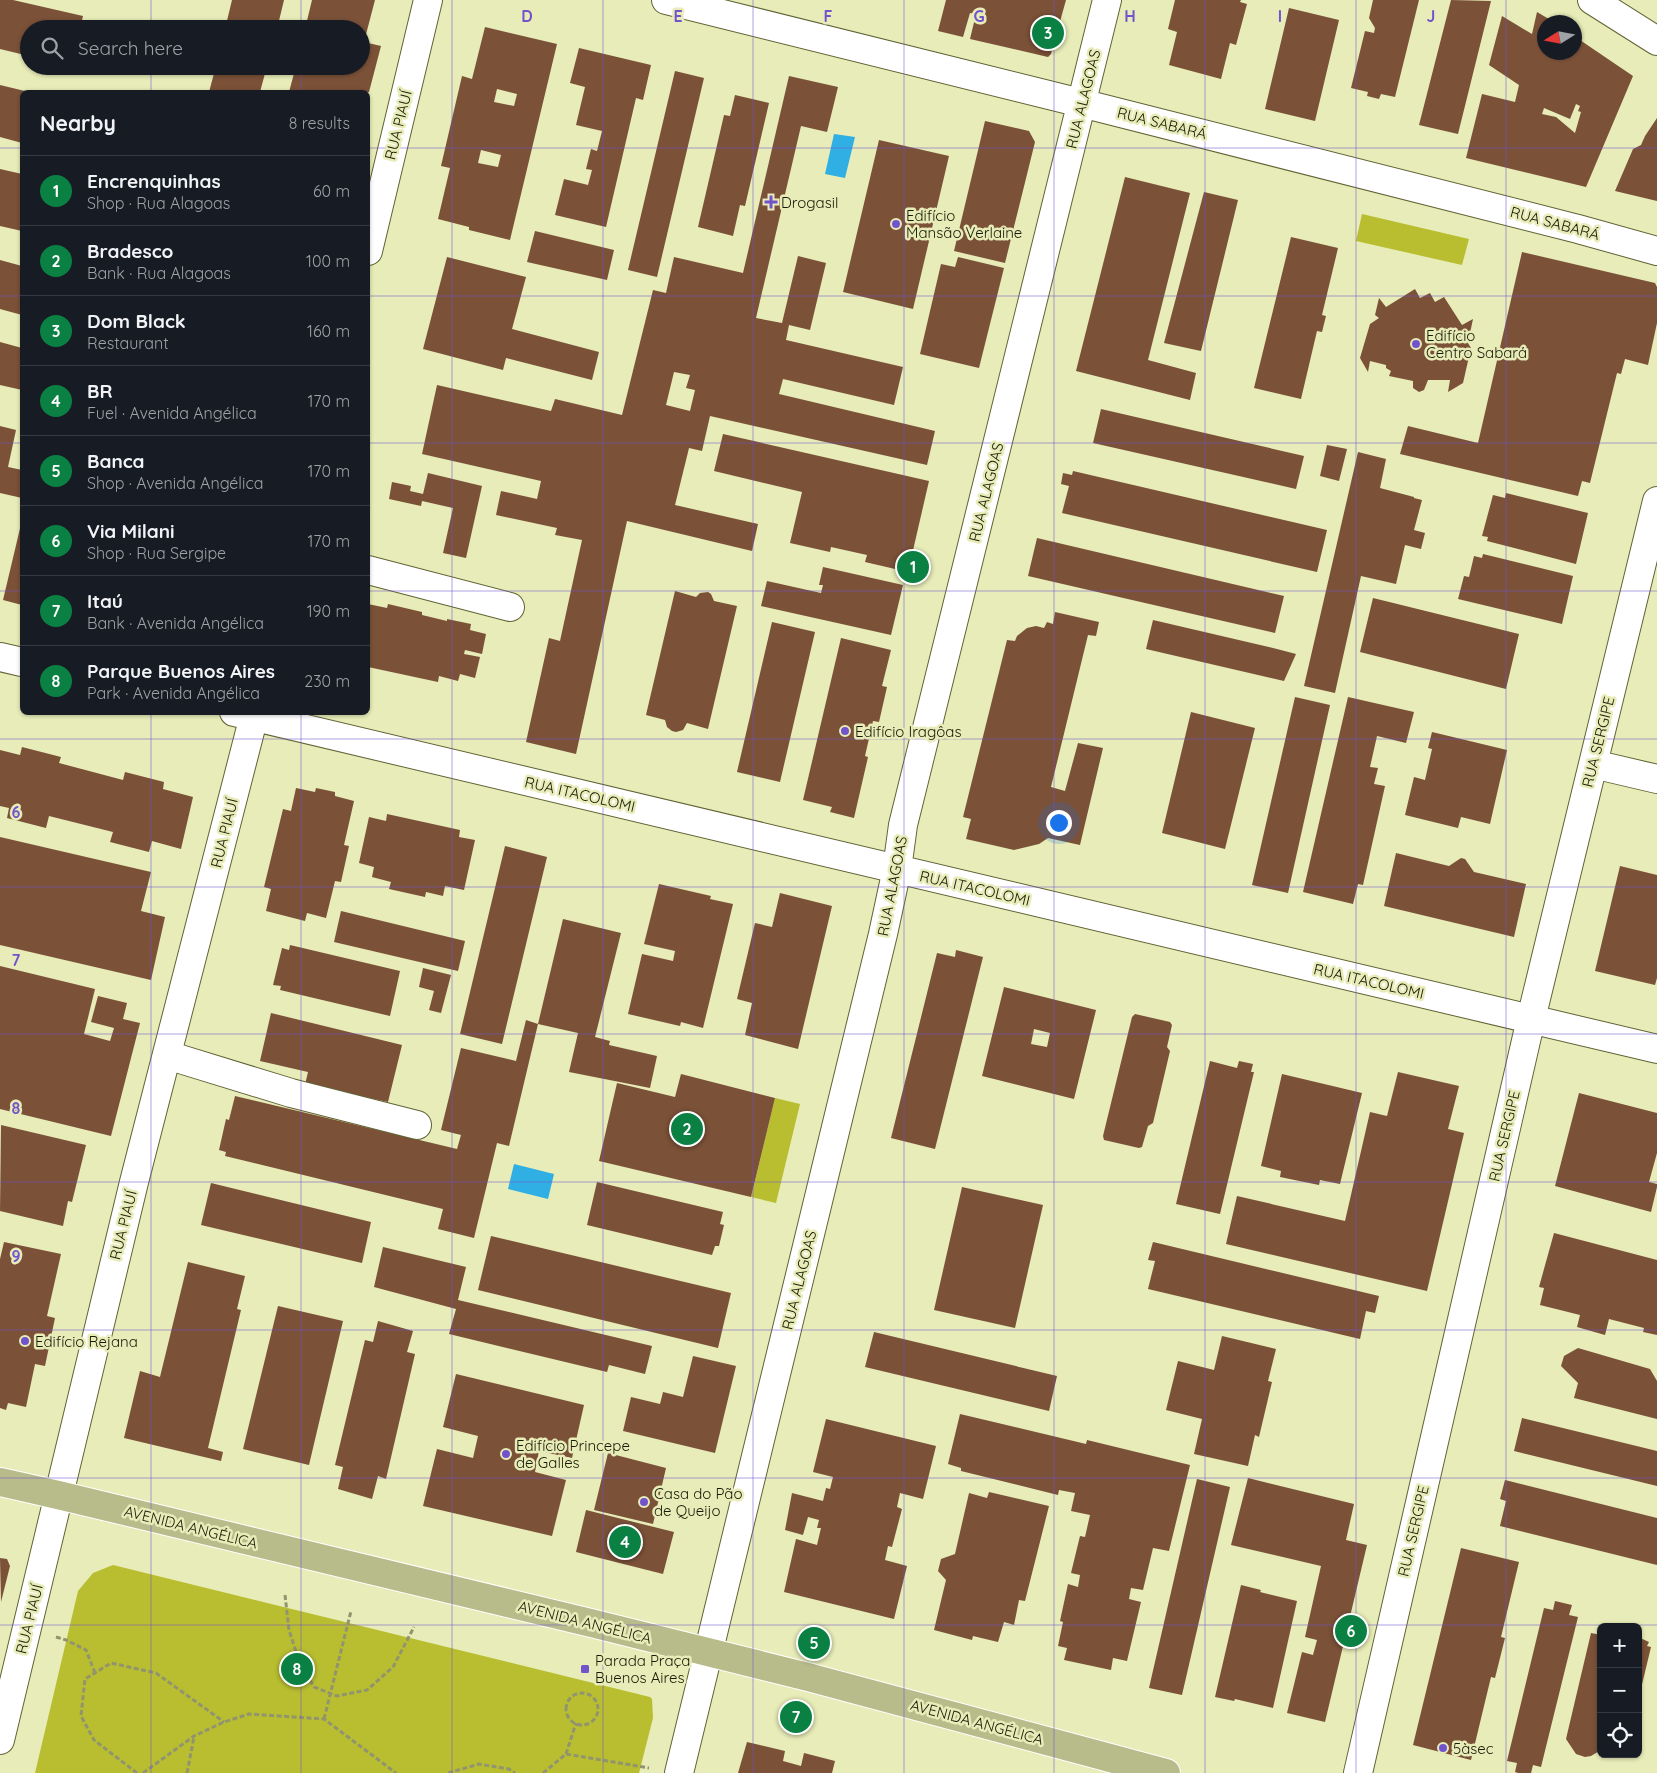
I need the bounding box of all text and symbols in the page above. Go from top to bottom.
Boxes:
text: D [521,6,533,26]
text: E [673,6,683,26]
text: F [824,6,833,26]
text: G [973,6,985,26]
text: H [1124,6,1136,26]
text: I [1278,6,1282,26]
text: J [1427,6,1435,26]
pin: 3 [1032,14,1064,52]
north arrow [1537,15,1582,60]
search box [20,20,370,75]
icon: search [38,34,66,62]
text: Search here [78,36,183,60]
street label: RUA ALAGOAS [1061,47,1105,151]
street label: RUA PIAUÍ [380,87,416,162]
street label: RUA SABARÁ [1115,103,1209,143]
text: Nearby [40,110,116,136]
text: 8 results [289,113,350,133]
text: Encrenquinhas [87,169,221,193]
text: 1 [53,181,59,201]
text: 60 m [313,181,350,201]
text: Shop · Rua Alagoas [87,193,230,213]
place label: Drogasil [781,193,838,212]
marker: Drogasil [765,196,777,208]
street label: RUA SABARÁ [1508,202,1602,244]
place label: Edifício Mansão Verlaine [906,206,1022,242]
marker: Edifício Mansão Verlaine [890,218,902,230]
text: Bradesco [87,239,173,263]
text: 2 [51,251,61,271]
text: 100 m [306,251,350,271]
text: Bank · Rua Alagoas [87,263,231,283]
text: Dom Black [87,309,186,333]
text: 3 [52,321,60,341]
text: 160 m [307,321,350,341]
place label: Edifício Centro Sabará [1426,326,1527,362]
text: Restaurant [87,333,169,353]
marker: Edifício Centro Sabará [1410,338,1422,350]
text: BR [87,379,113,403]
text: 4 [51,391,61,411]
text: 170 m [307,391,350,411]
text: Fuel · Avenida Angélica [87,403,257,423]
street label: RUA ALAGOAS [964,440,1008,544]
text: Banca [87,449,145,473]
text: 5 [51,461,61,481]
text: 170 m [307,461,350,481]
text: Shop · Avenida Angélica [87,473,263,493]
text: Via Milani [87,519,175,543]
text: 6 [52,531,60,551]
text: 170 m [307,531,350,551]
text: Shop · Rua Sergipe [87,543,226,563]
pin: 1 [897,548,929,586]
text: Itaú [87,589,123,613]
text: 7 [52,601,60,621]
text: 190 m [307,601,350,621]
text: Bank · Avenida Angélica [87,613,264,633]
text: Parque Buenos Aires [87,659,275,683]
text: 8 [52,671,60,691]
text: 230 m [304,671,350,691]
text: Park · Avenida Angélica [87,683,260,703]
street label: RUA SERGIPE [1578,695,1618,789]
place label: Edifício Iragôas [855,722,961,741]
marker: Edifício Iragôas [839,725,851,737]
street label: RUA ITACOLOMI [523,772,637,816]
street label: RUA PIAUÍ [206,795,242,870]
text: 6 [12,802,21,822]
your location [1046,810,1072,836]
street label: RUA ALAGOAS [873,834,911,938]
street label: RUA ITACOLOMI [918,866,1032,910]
text: 7 [12,950,21,970]
street label: RUA ITACOLOMI [1312,959,1426,1003]
street label: RUA SERGIPE [1484,1089,1524,1183]
text: 8 [12,1098,21,1118]
pin: 2 [671,1110,703,1148]
street label: RUA PIAUÍ [105,1187,141,1262]
street label: RUA ALAGOAS [777,1228,821,1332]
text: 9 [11,1246,21,1266]
place label: Edifício Rejana [35,1332,138,1351]
marker: Edifício Rejana [19,1335,31,1347]
place label: Edifício Princepe de Galles [516,1436,630,1472]
marker: Edifício Princepe de Galles [500,1448,512,1460]
place label: Casa do Pão de Queijo [654,1484,743,1520]
street label: RUA SERGIPE [1393,1484,1433,1578]
marker: Casa do Pão de Queijo [638,1496,650,1508]
street label: AVENIDA ANGÉLICA [122,1501,260,1553]
pin: 4 [609,1523,641,1561]
street label: RUA PIAUÍ [11,1581,47,1656]
street label: AVENIDA ANGÉLICA [516,1596,654,1648]
pin: 6 [1335,1612,1367,1650]
map controls [1597,1623,1642,1758]
button: + [1597,1623,1642,1668]
pin: 5 [798,1624,830,1662]
pin: 8 [281,1650,313,1688]
place label: Parada Praça Buenos Aires [595,1651,690,1687]
marker: Parada Praça Buenos Aires [579,1663,591,1675]
button: − [1597,1668,1642,1713]
street label: AVENIDA ANGÉLICA [908,1695,1046,1749]
pin: 7 [780,1698,812,1736]
button: locate [1597,1713,1642,1758]
place label: 5àsec [1453,1739,1494,1758]
marker: 5àsec [1437,1742,1449,1754]

